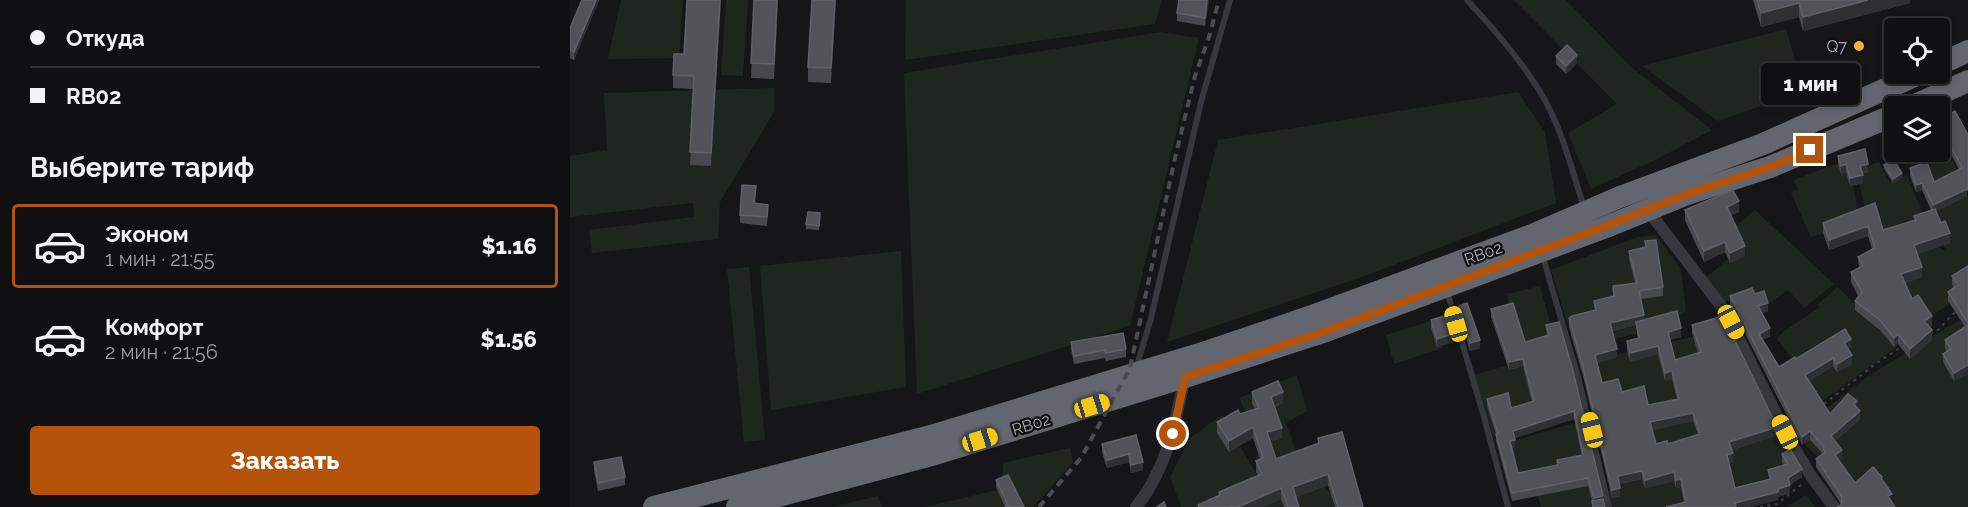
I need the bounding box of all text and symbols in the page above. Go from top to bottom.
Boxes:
map controls [1884,18,1950,162]
button: locate [1884,18,1950,84]
text: Откуда [66,25,145,51]
place label: Q7 [1826,37,1847,56]
marker: Q7 [1852,39,1866,53]
callout: 1 мин [1760,63,1860,105]
text: 1 мин [1783,72,1838,96]
text: RB02 [66,83,122,109]
button: layers [1884,96,1950,162]
route end [1796,136,1823,163]
text: Выберите тариф [30,152,254,183]
icon: car [33,219,87,273]
text: Эконом [105,221,189,247]
text: $1.16 [481,233,537,259]
street label: RB02 [1461,238,1505,269]
text: 1 мин · 21:55 [105,247,215,271]
car [1715,302,1747,342]
car [1442,304,1470,344]
icon: car [33,312,87,366]
text: Комфорт [105,314,203,340]
text: $1.56 [481,326,537,352]
text: 2 мин · 21:56 [105,340,218,364]
car [1072,392,1112,420]
street label: RB02 [1010,410,1053,439]
car [1579,410,1605,450]
car [1769,412,1801,452]
route start [1159,420,1186,447]
button: Заказать [30,426,540,495]
car [960,426,1000,454]

